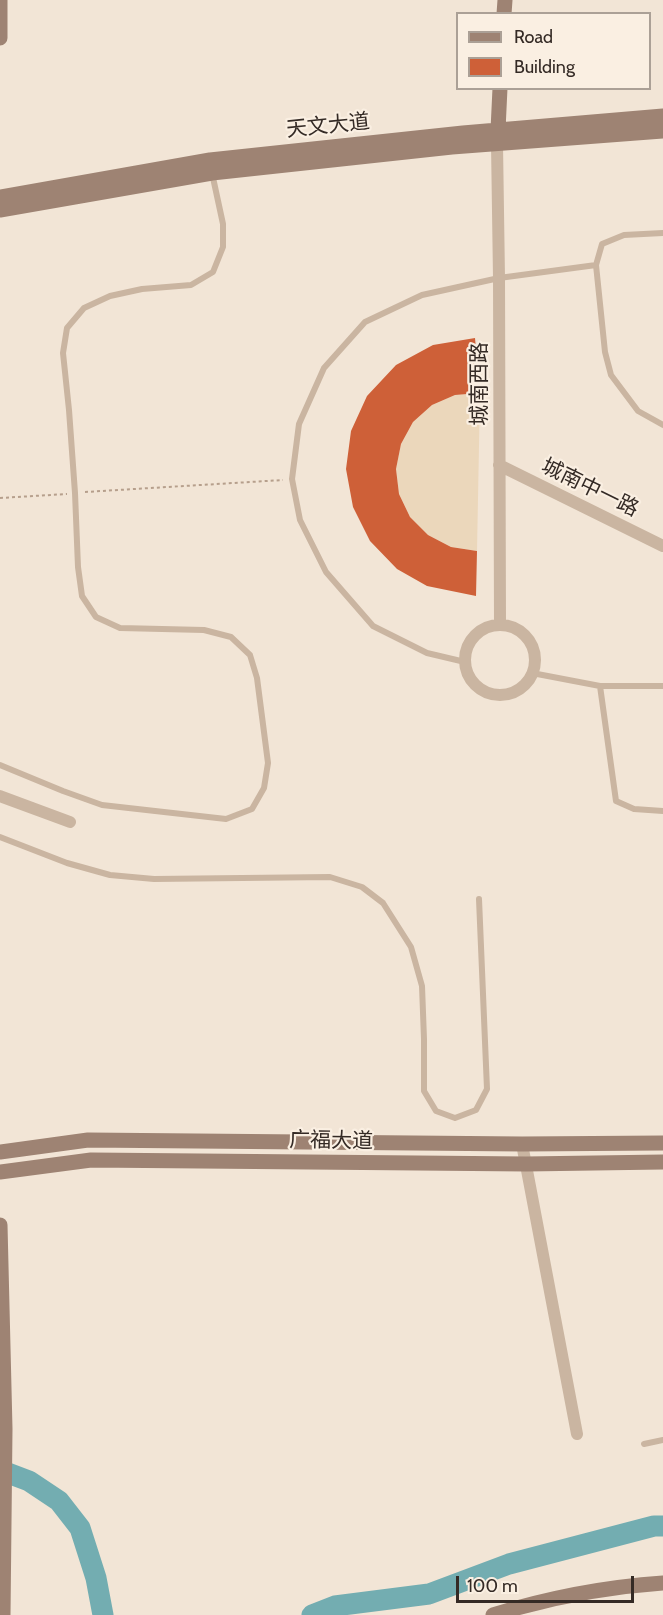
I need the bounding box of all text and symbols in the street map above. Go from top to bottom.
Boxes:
legend [456,12,651,90]
text: Road [514,26,553,48]
text: Building [514,56,575,78]
street label: 天文大道 [285,109,371,143]
street label: 城南西路 [467,342,493,426]
street label: 城南中一路 [537,454,643,522]
street label: 广福大道 [289,1128,373,1154]
scale bar [459,1564,638,1602]
text: 100 m [467,1575,518,1597]

